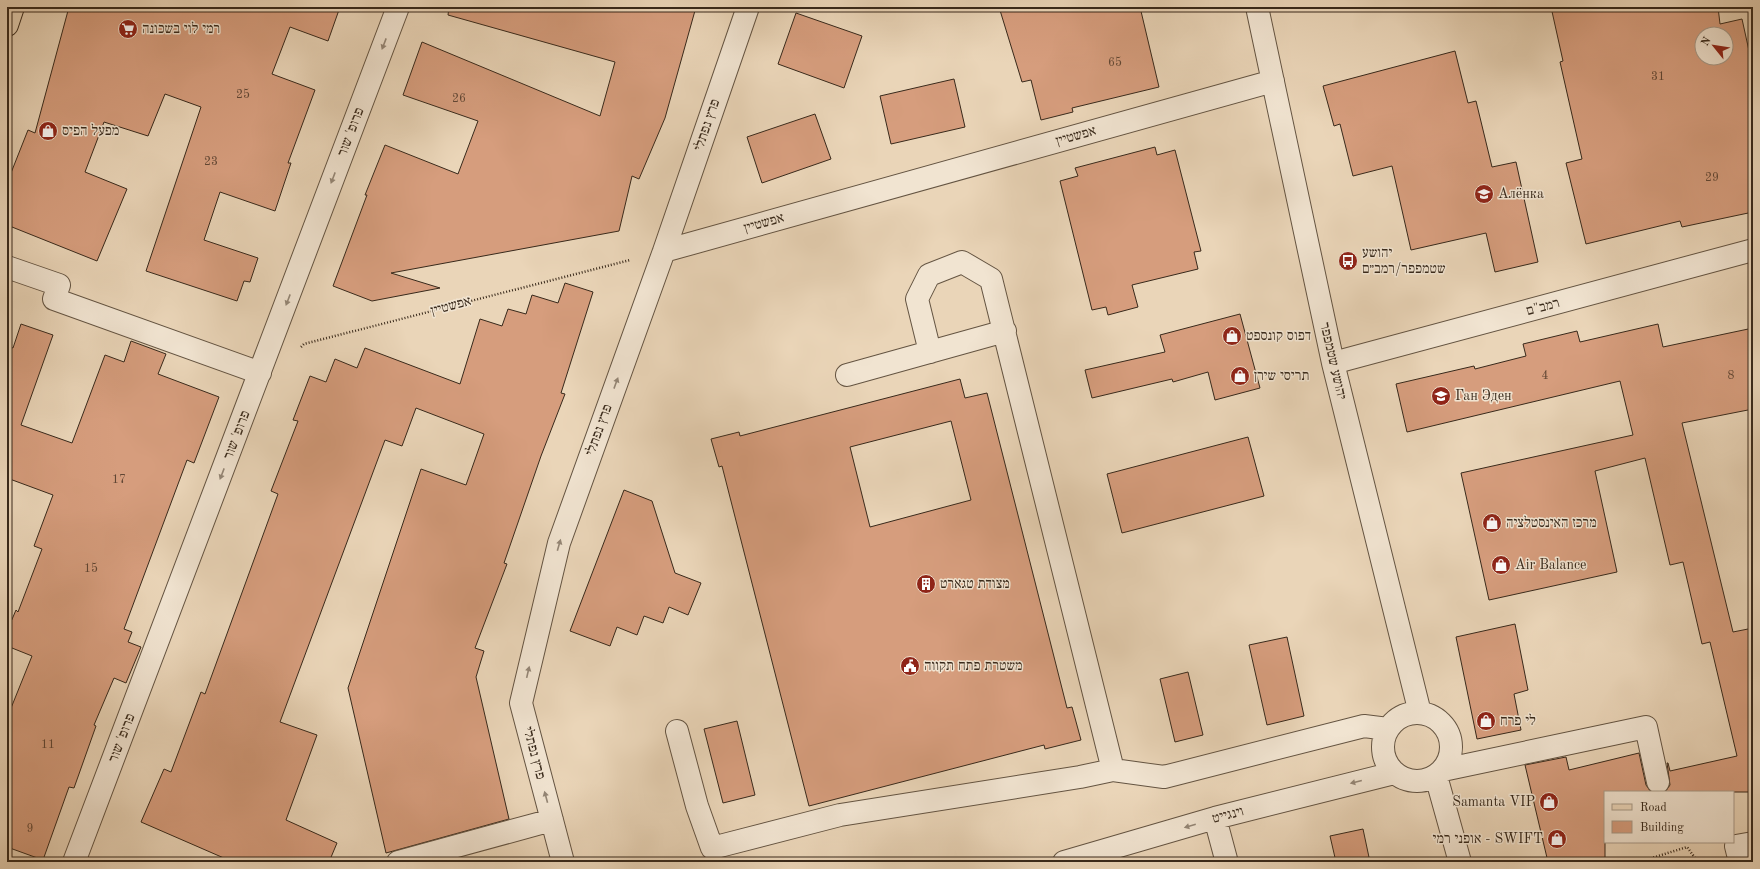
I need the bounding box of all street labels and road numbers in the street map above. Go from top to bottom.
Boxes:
street label: פרץ נפתלי [691,97,722,153]
street label: פרופ' שור [335,106,367,158]
street label: אפשטיין [1054,124,1098,148]
street label: אפשטיין [742,211,786,235]
street label: אפשטיין [429,294,473,318]
street label: רמב"ם [1525,296,1561,318]
street label: יהושע שטמפפר [1317,321,1349,401]
street label: פרץ נפתלי [582,402,615,458]
street label: פרופ' שור [221,409,253,461]
street label: פרופ' שור [106,712,138,764]
street label: פרץ נפתלי [520,725,549,781]
street label: וינגייט [1211,804,1245,826]

